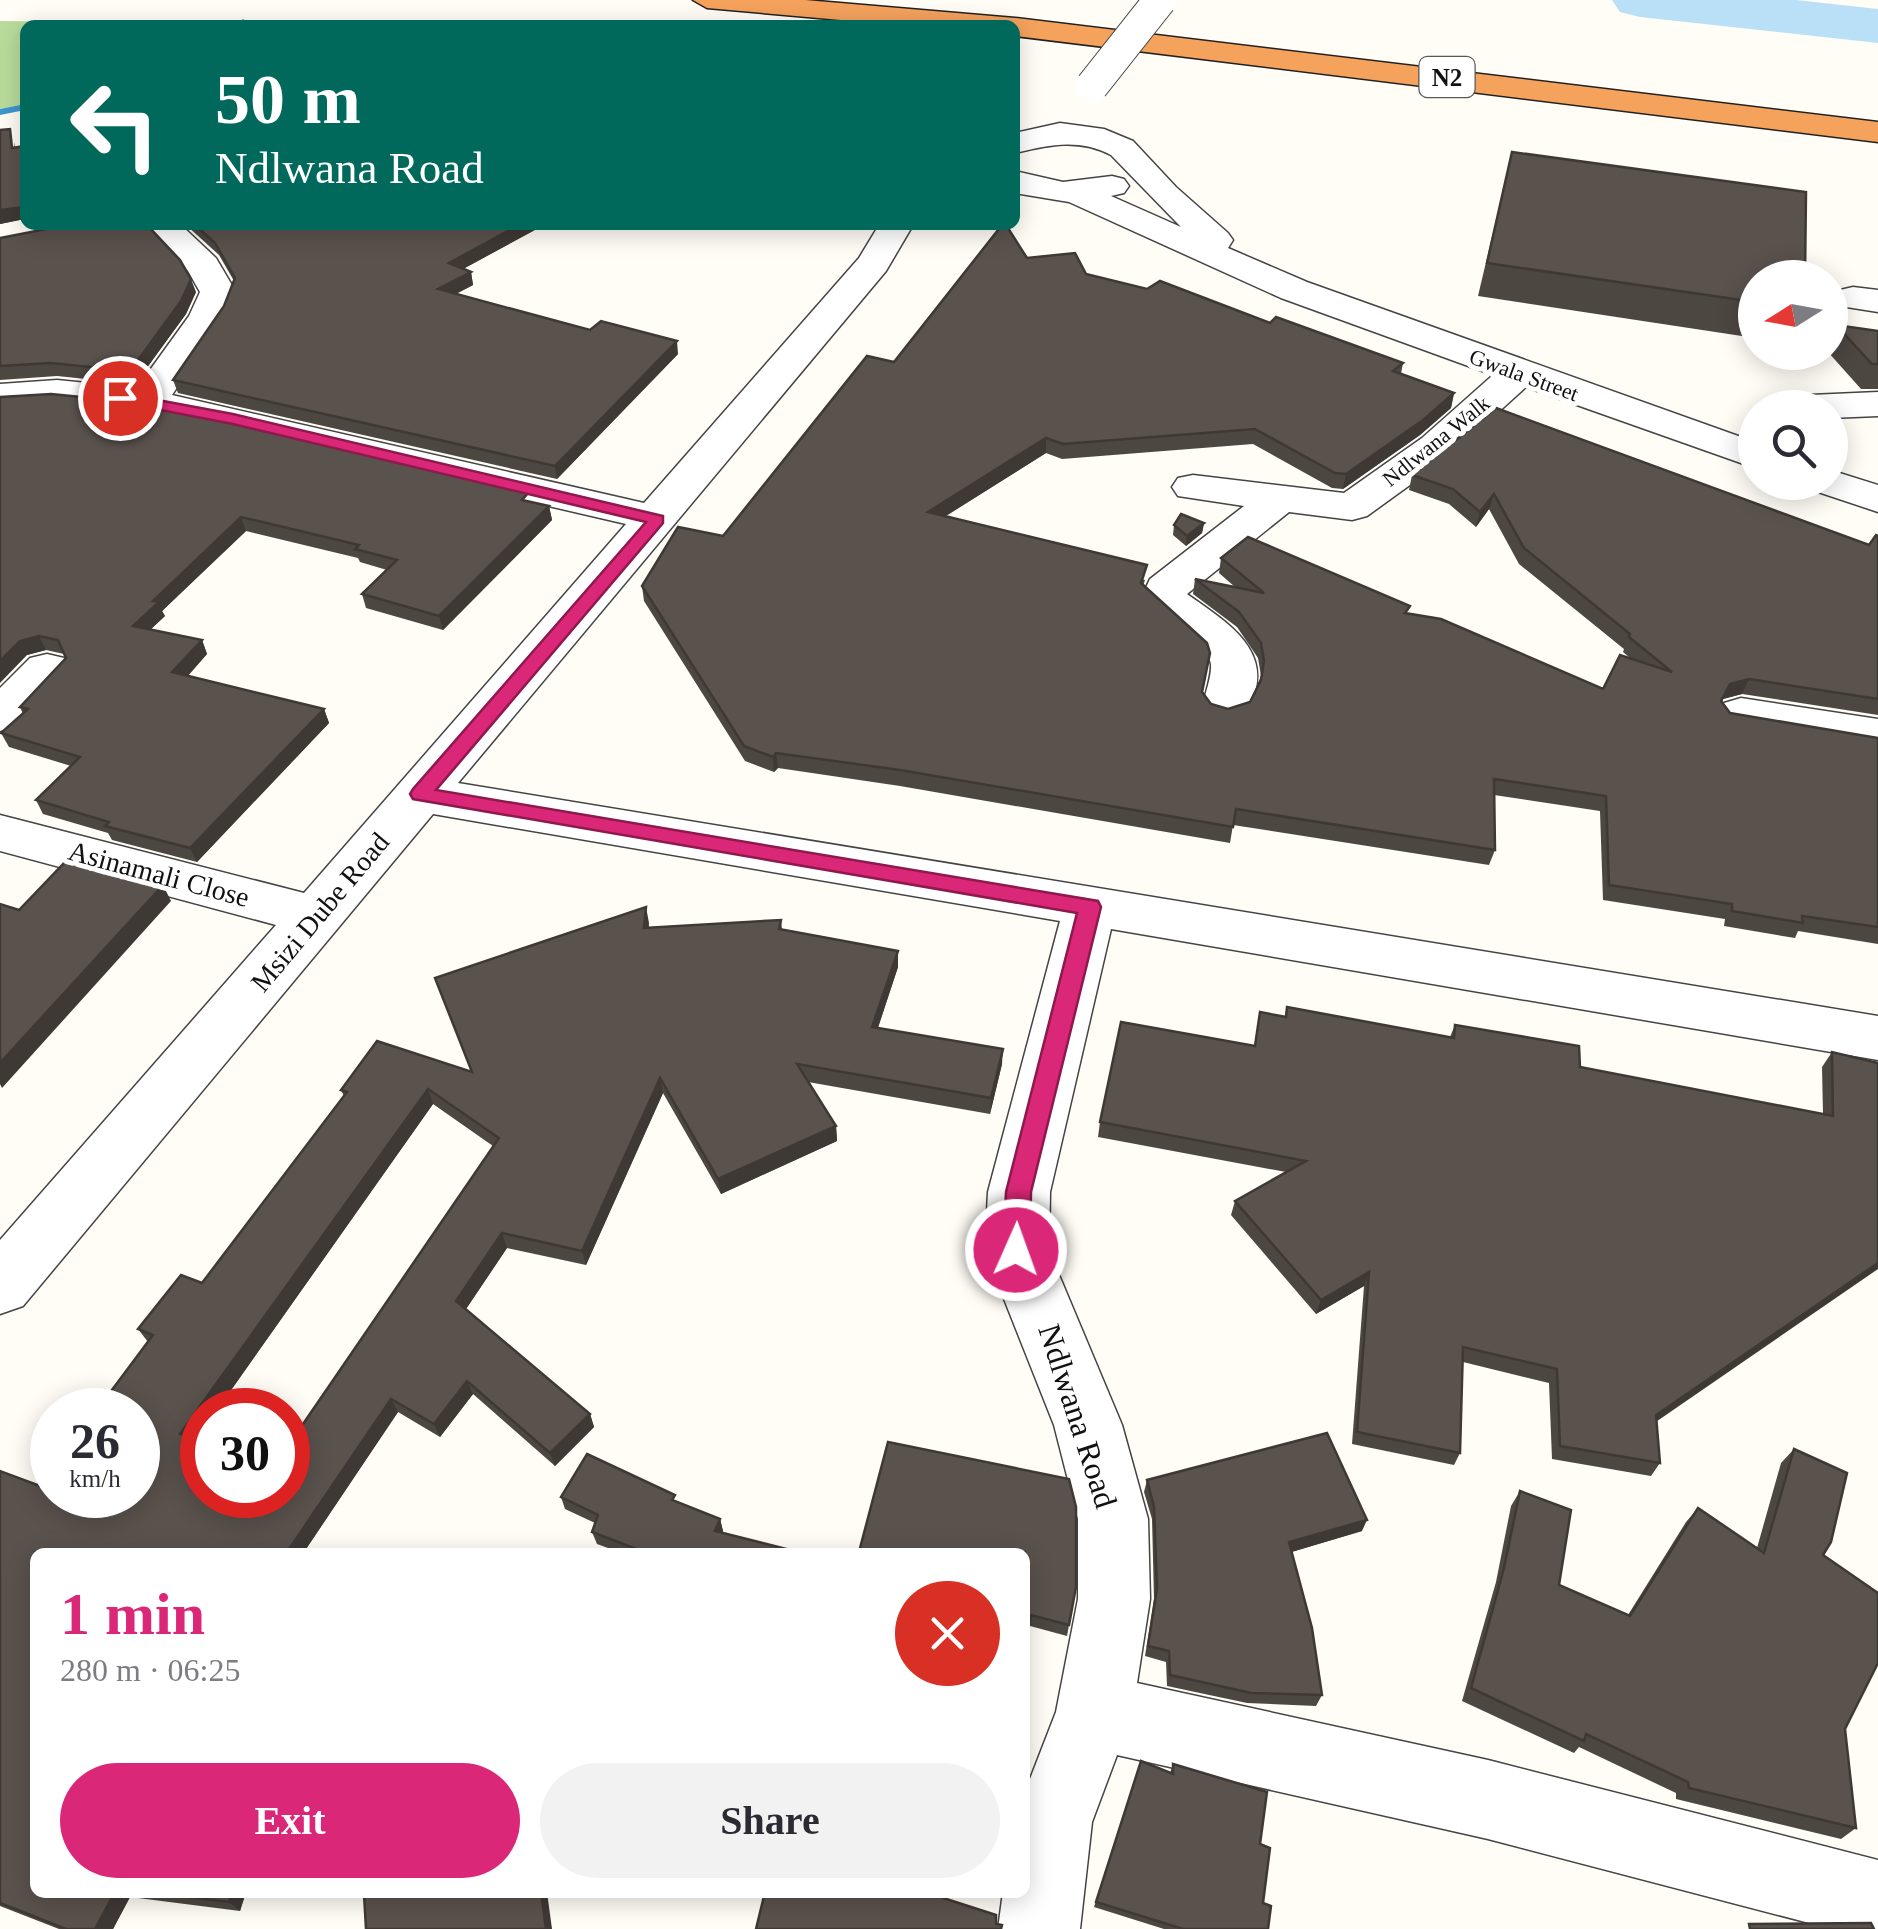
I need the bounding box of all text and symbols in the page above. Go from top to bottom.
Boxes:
road number: N2 [1420,57,1474,97]
icon: left [50,60,180,190]
text: 50 m [215,61,361,138]
text: Ndlwana Road [215,143,484,193]
north arrow [1738,260,1848,370]
map controls [1738,260,1848,500]
street label: Gwala Street [1466,344,1582,406]
pin [78,356,163,441]
icon: arrive [93,371,148,426]
street label: Ndlwana Walk [1377,390,1495,492]
button: search [1738,390,1848,500]
street label: Msizi Dube Road [245,826,395,998]
street label: Asinamali Close [65,835,253,913]
position arrow [964,1198,1068,1302]
street label: Ndlwana Road [1031,1320,1125,1512]
speed limit sign: 30 [180,1388,310,1518]
text: 26 [70,1413,120,1469]
text: km/h [69,1465,121,1492]
text: 1 min [60,1581,205,1647]
button: close [895,1581,1000,1686]
text: 280 m · 06:25 [60,1652,240,1688]
button: Exit [60,1763,520,1878]
button: Share [540,1763,1000,1878]

